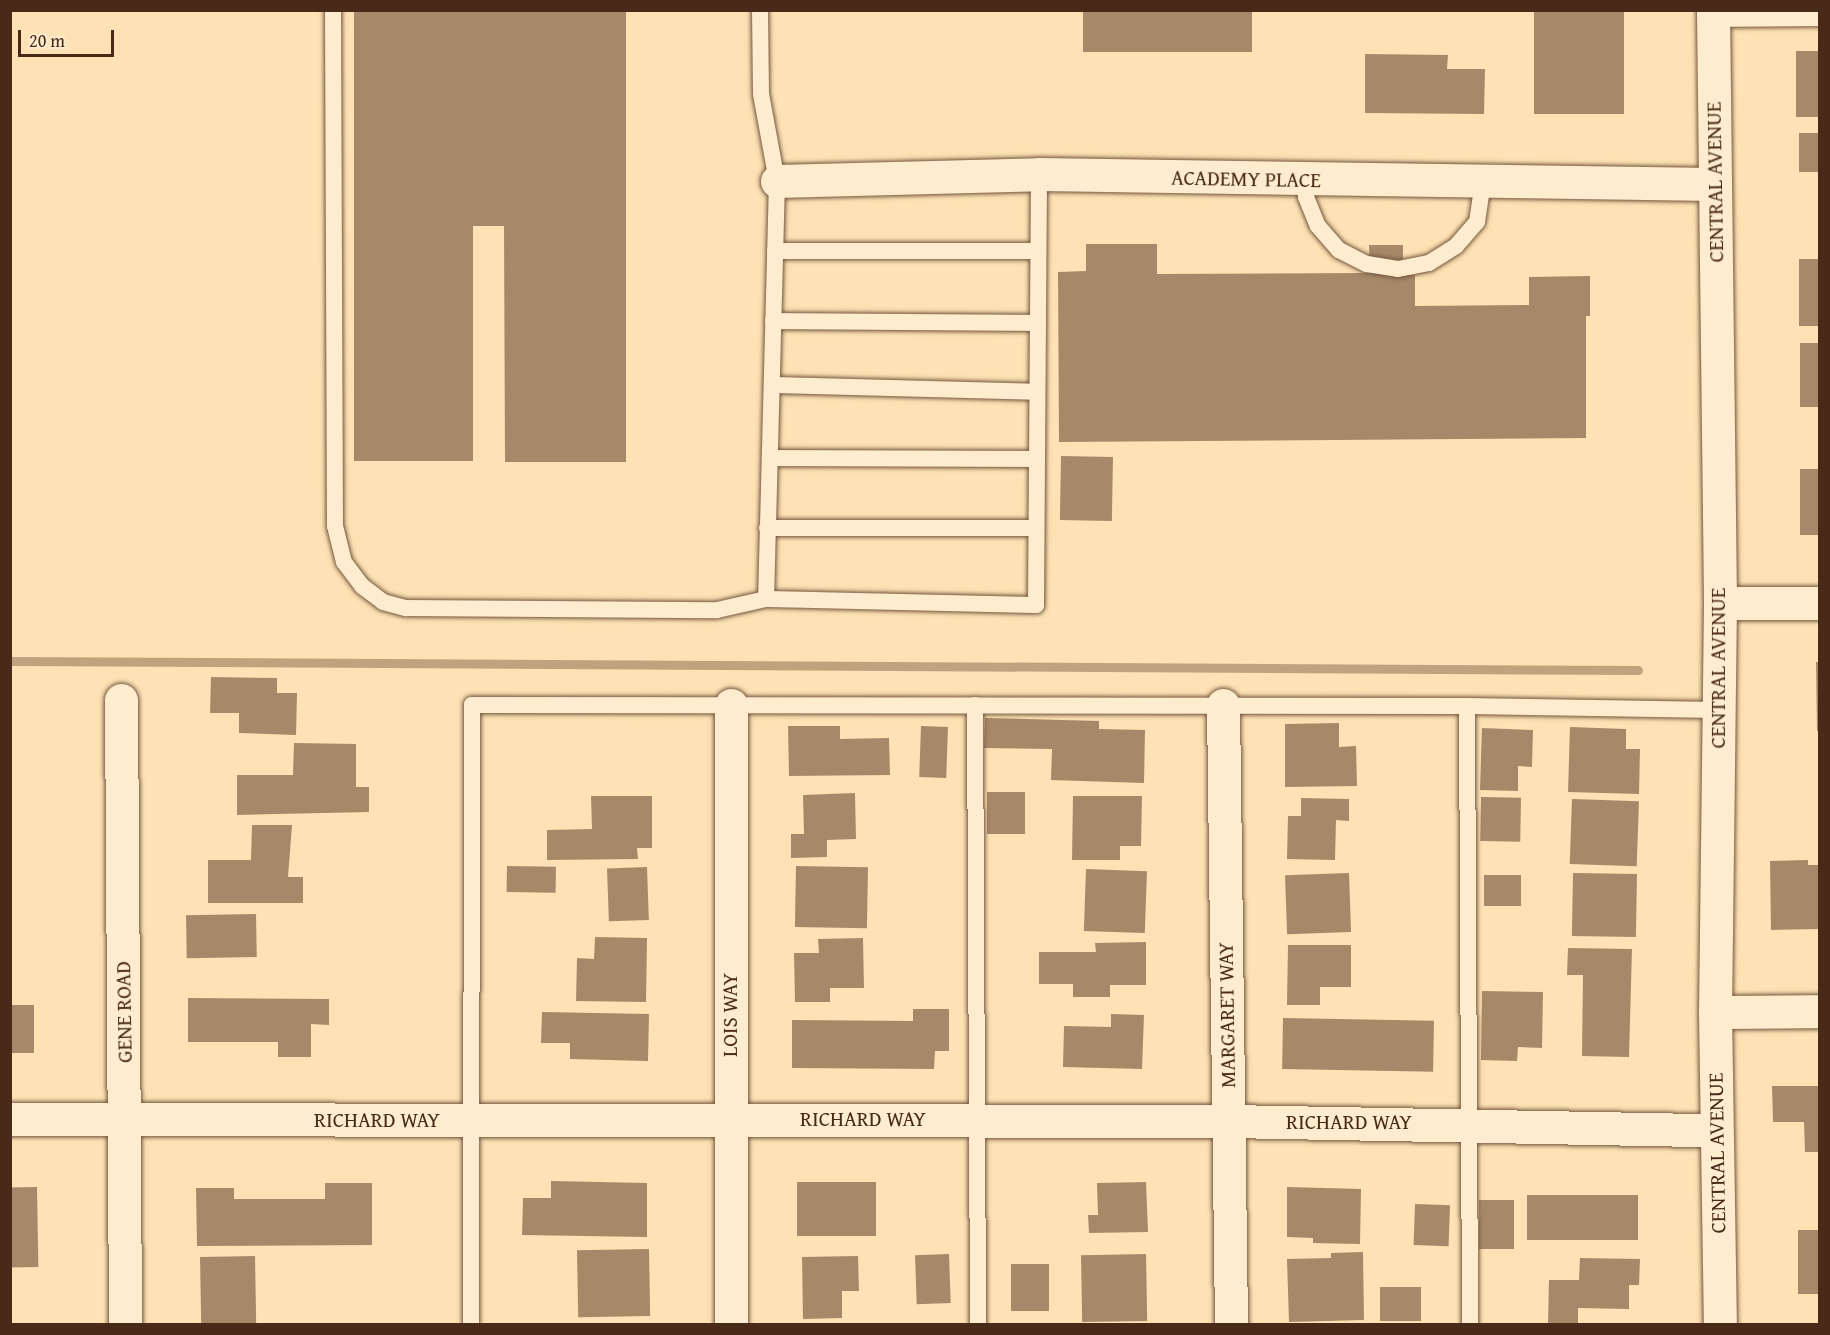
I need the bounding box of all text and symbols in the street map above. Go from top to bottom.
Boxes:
scale bar [21,18,117,56]
text: 20 m [29,27,65,54]
street label: CENTRAL AVENUE [1701,101,1729,263]
street label: ACADEMY PLACE [1171,165,1321,193]
street label: CENTRAL AVENUE [1705,588,1731,748]
street label: MARGARET WAY [1213,942,1241,1088]
street label: GENE ROAD [111,961,137,1063]
street label: LOIS WAY [717,973,743,1057]
street label: CENTRAL AVENUE [1703,1072,1731,1234]
street label: RICHARD WAY [800,1106,926,1132]
street label: RICHARD WAY [314,1107,440,1133]
street label: RICHARD WAY [1286,1109,1412,1135]

